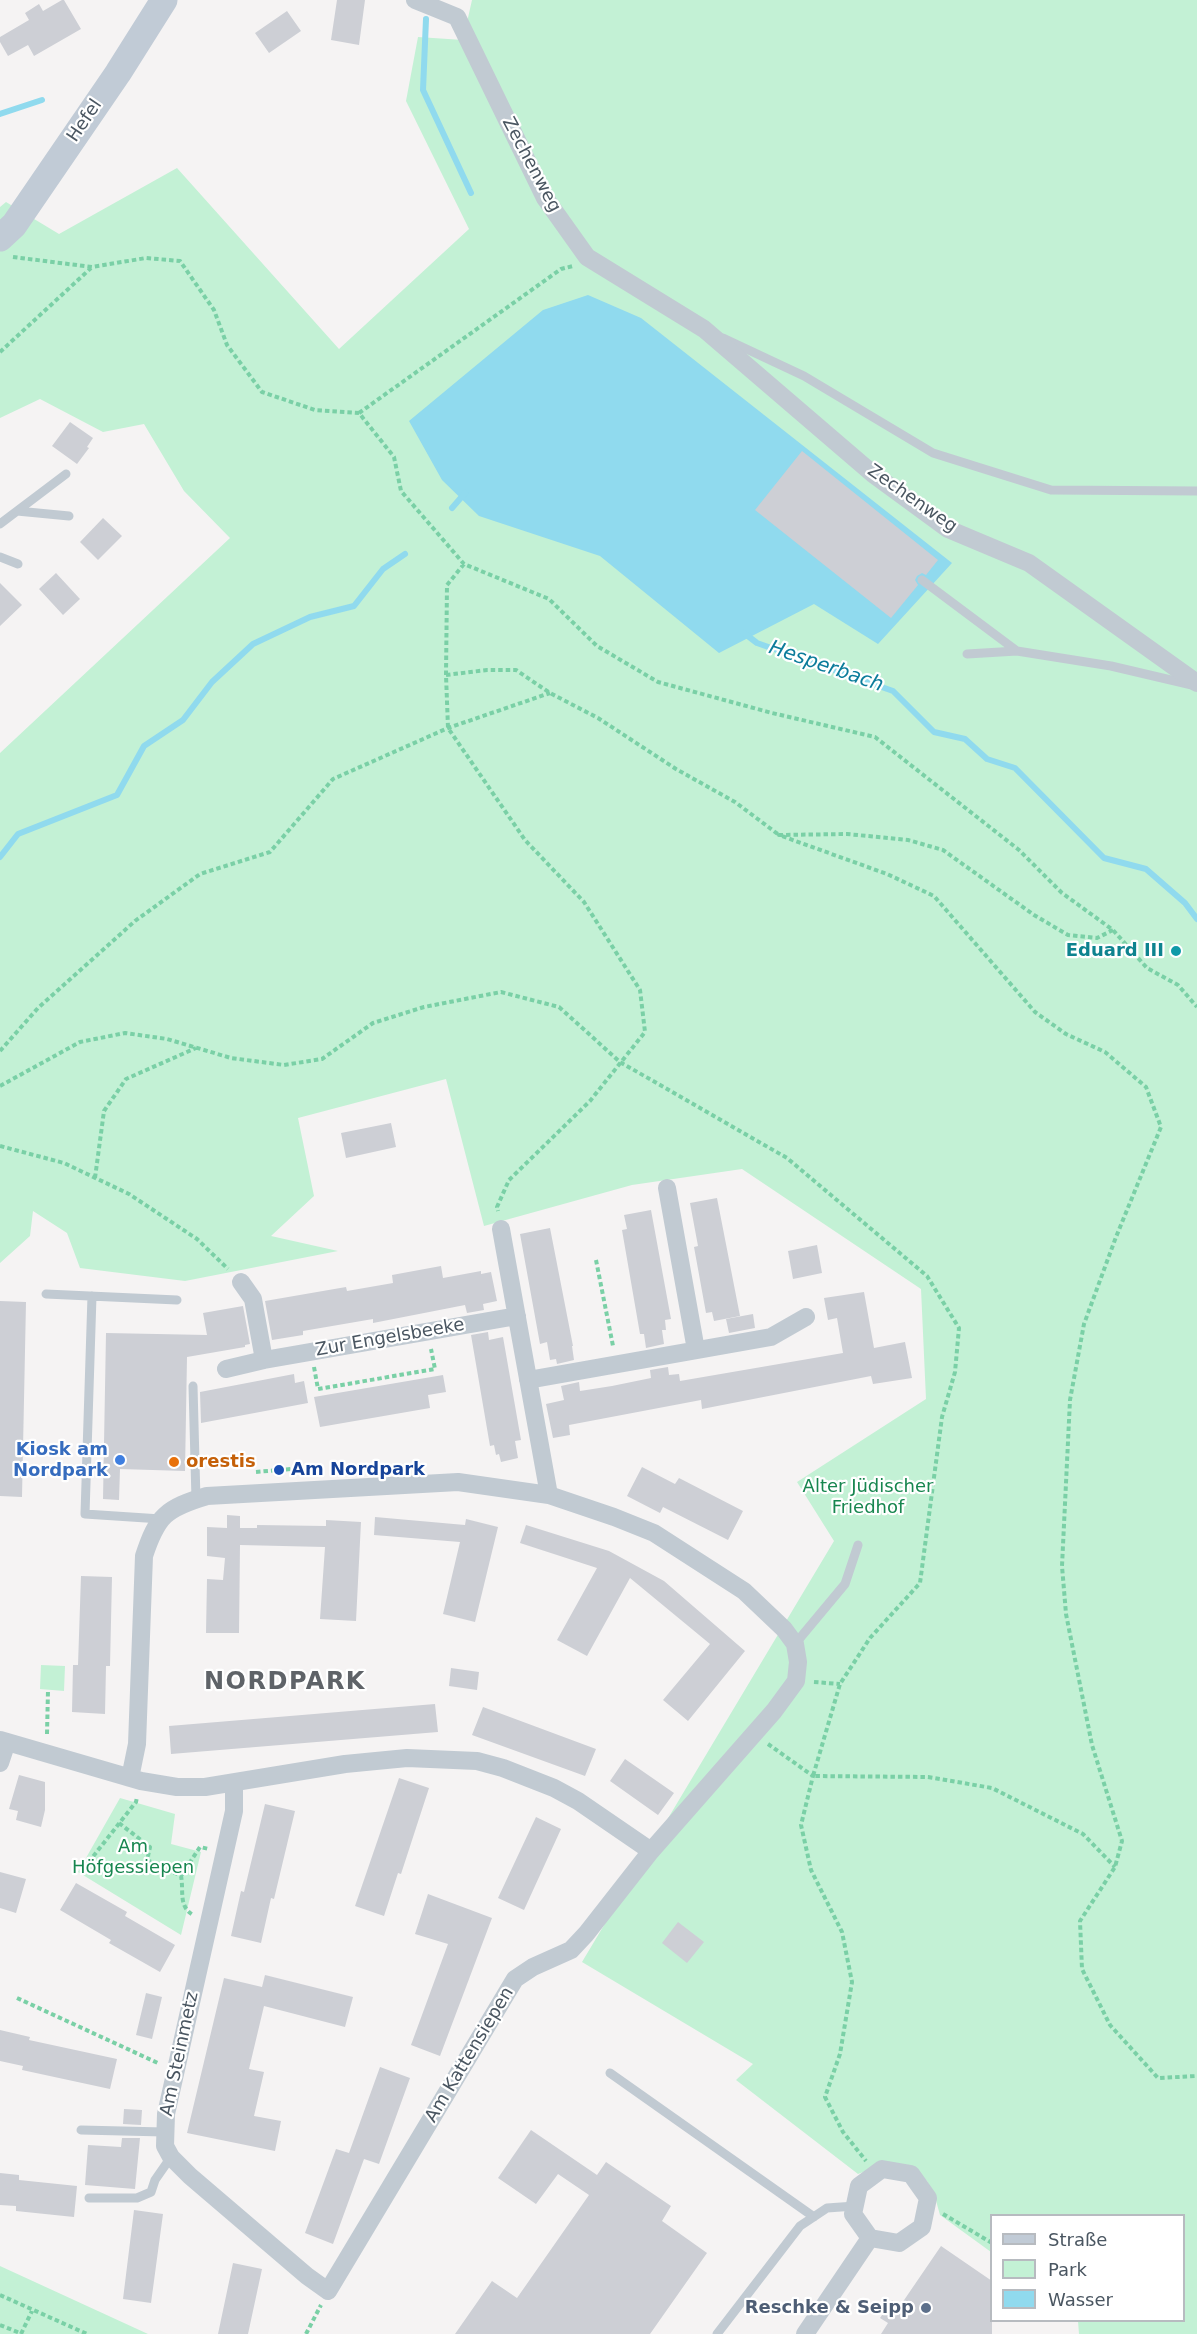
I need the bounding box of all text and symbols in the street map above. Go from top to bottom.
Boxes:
street label: Hefel [63,95,107,147]
street label: Zechenweg [497,114,565,216]
street label: Zechenweg [863,460,961,538]
water label: Hesperbach [766,636,886,698]
place label: Eduard III [1066,940,1164,962]
marker: Eduard III [1169,944,1183,958]
street label: Zur Engelsbeeke [314,1314,466,1362]
place label: Kiosk am Nordpark [13,1439,108,1482]
place label: orestis [186,1451,256,1473]
marker: Kiosk am Nordpark [113,1453,127,1467]
marker: orestis [167,1455,181,1469]
place label: Am Nordpark [291,1459,425,1481]
marker: Am Nordpark [272,1463,286,1477]
park label: Alter Jüdischer Friedhof [803,1476,933,1518]
district label: NORDPARK [204,1669,366,1697]
park label: Am Höfgessiepen [72,1836,194,1878]
street label: Am Kattensiepen [421,1983,519,2127]
street label: Am Steinmetz [156,1990,204,2118]
legend [990,2214,1185,2322]
text: Straße [1048,2229,1107,2250]
text: Park [1048,2259,1087,2280]
text: Wasser [1048,2289,1113,2310]
place label: Reschke & Seipp [745,2297,914,2319]
marker: Reschke & Seipp [919,2301,933,2315]

